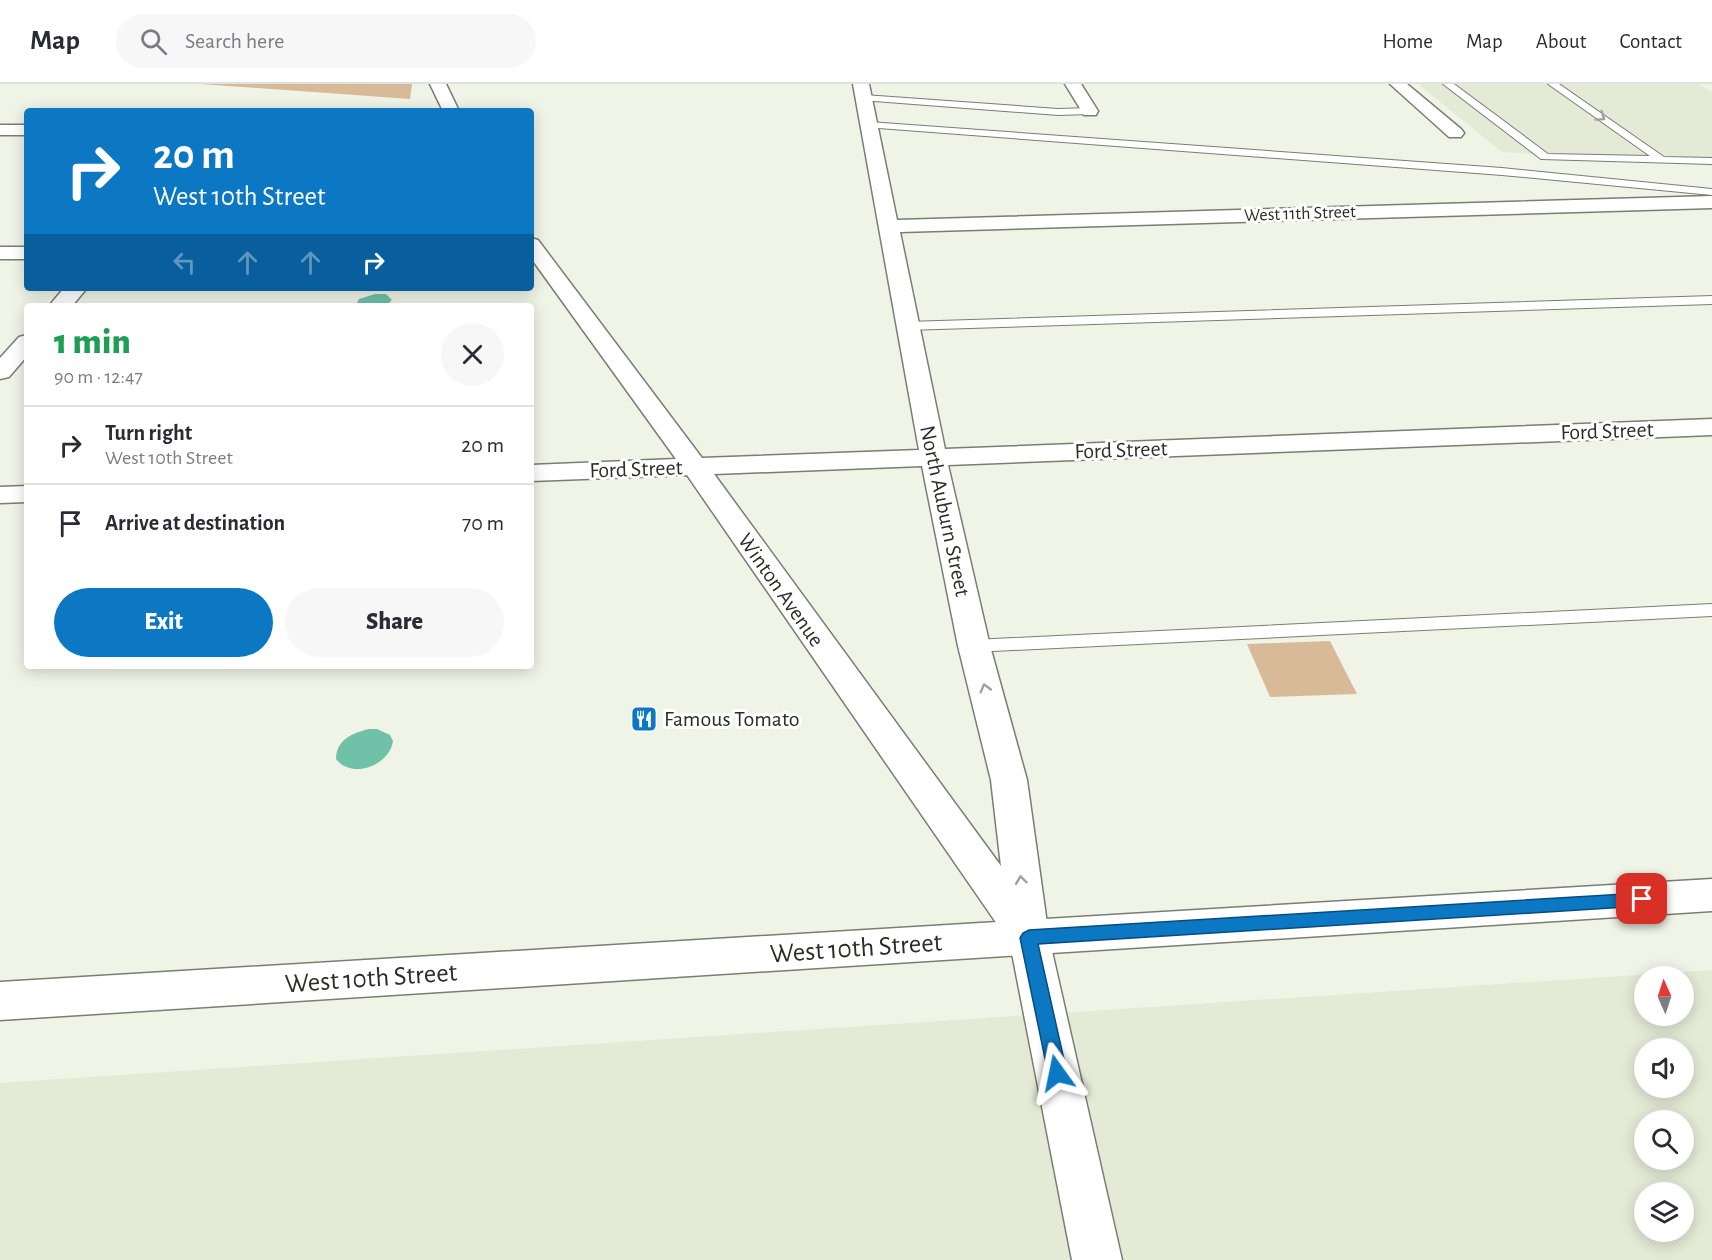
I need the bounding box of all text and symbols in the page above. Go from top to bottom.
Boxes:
search box [116,14,536,68]
icon: search [137,25,170,58]
text: Map [30,27,80,55]
text: Search here [185,30,284,52]
text: Home [1382,31,1433,52]
text: Map [1466,31,1503,52]
text: About [1536,31,1586,52]
text: Contact [1619,31,1682,52]
one-way arrow [1594,110,1605,121]
icon: right [54,132,132,210]
text: 20 m [153,134,235,176]
text: West 10th Street [153,183,326,210]
street label: West 11th Street [1244,203,1356,225]
icon: left [168,246,201,279]
icon: ahead [231,246,264,279]
icon: ahead [294,246,327,279]
icon: right [357,246,390,279]
button: close [441,323,504,386]
text: 1 min [54,324,131,360]
text: 90 m · 12:47 [54,367,143,387]
street label: Ford Street [1560,418,1654,444]
text: Turn right [105,422,192,444]
street label: North Auburn Street [916,424,974,598]
icon: right [54,429,87,462]
text: 20 m [461,434,504,456]
street label: Ford Street [1074,437,1168,463]
text: West 10th Street [105,448,233,468]
street label: Ford Street [589,456,683,482]
icon: arrive [54,507,87,540]
text: Arrive at destination [105,512,285,534]
text: 70 m [462,512,504,534]
street label: Winton Avenue [734,529,828,651]
button: Exit [54,588,273,657]
button: Share [285,588,504,657]
one-way arrow [980,684,992,694]
restaurant icon: Famous Tomato [629,704,659,734]
place label: Famous Tomato [664,708,799,730]
pin [1616,873,1667,924]
one-way arrow [1016,875,1028,884]
icon: arrive [1625,882,1658,915]
street label: West 10th Street [769,928,943,967]
street label: West 10th Street [284,958,458,997]
north arrow [1634,966,1694,1026]
map controls [1634,966,1694,1242]
button: sound [1634,1038,1694,1098]
position arrow [1025,1041,1089,1105]
button: search [1634,1110,1694,1170]
button: layers [1634,1182,1694,1242]

